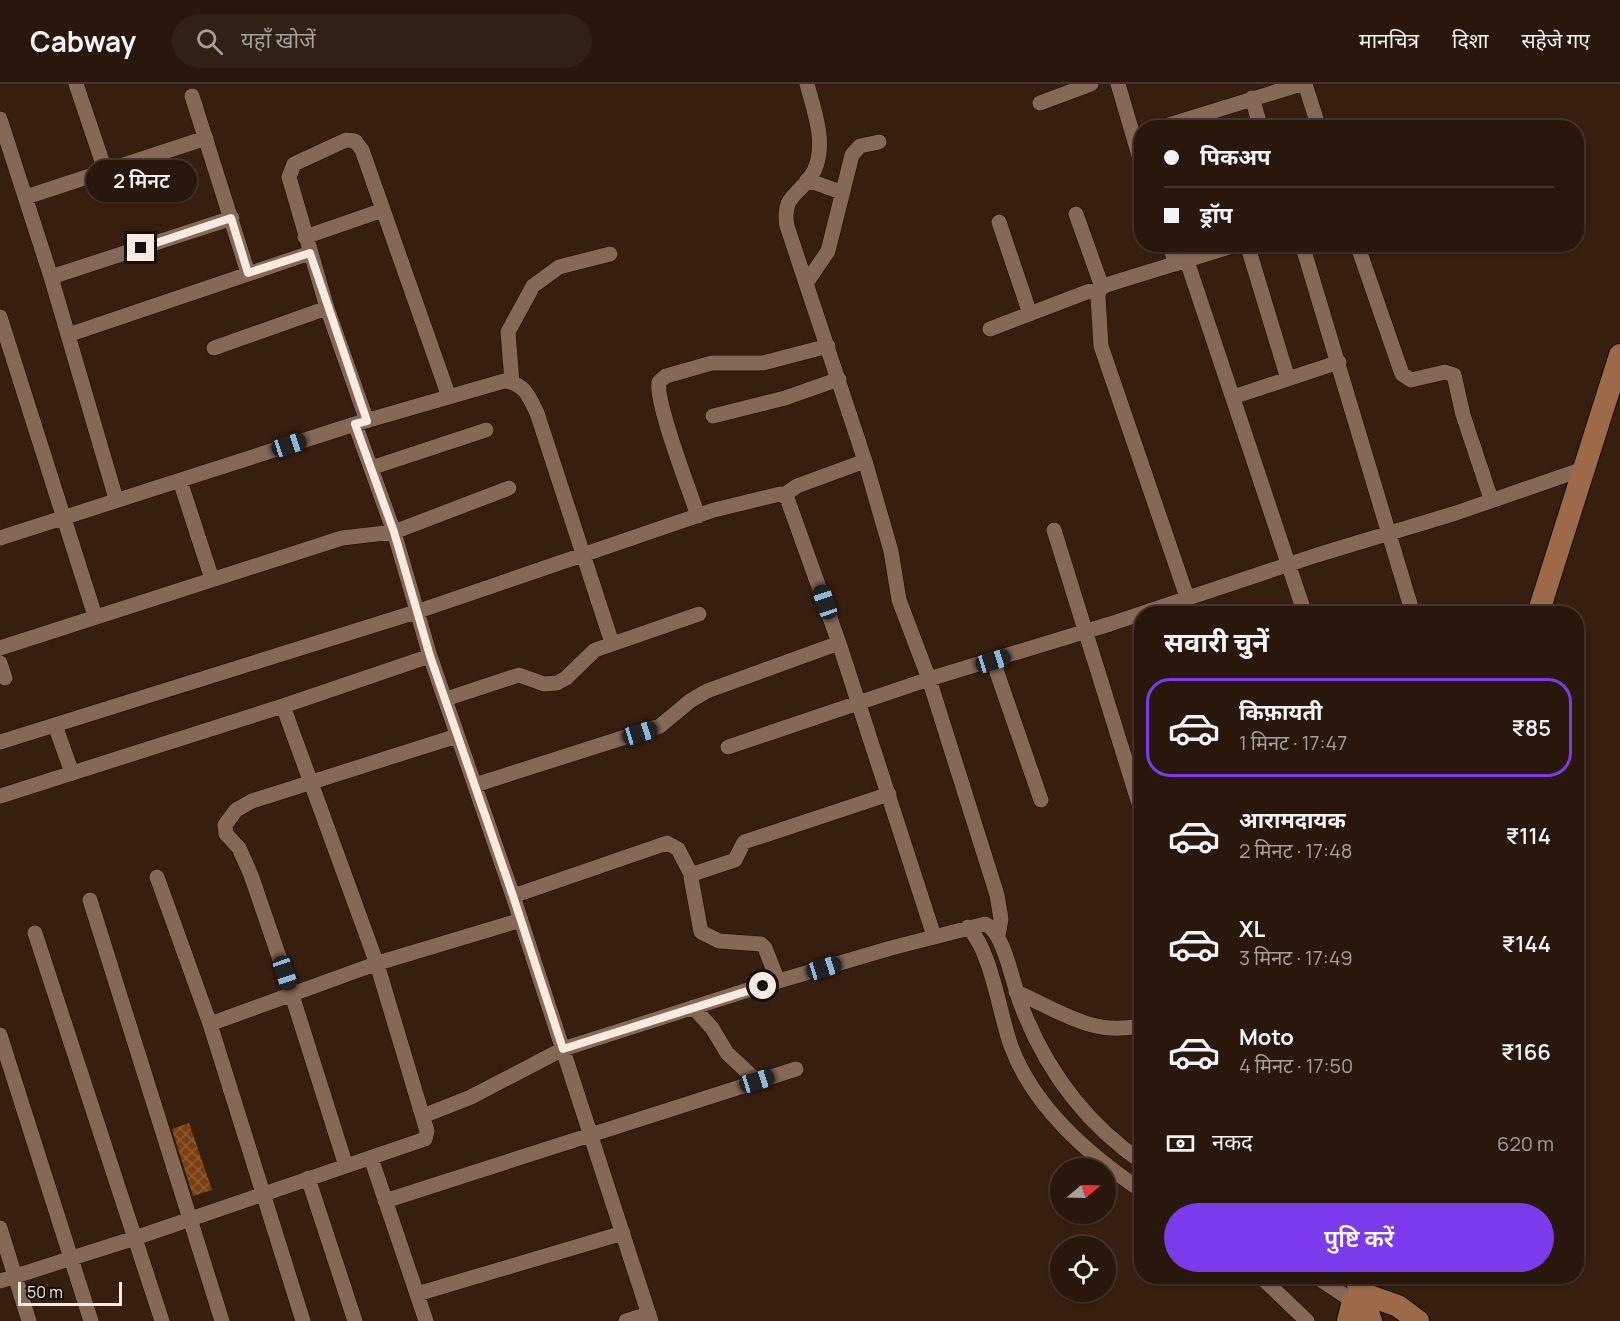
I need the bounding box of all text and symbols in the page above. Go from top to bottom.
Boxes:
search box [172,14,592,68]
text: Cabway [30,22,136,60]
icon: search [193,25,226,58]
text: यहाँ खोजें [241,25,316,55]
text: मानचित्र [1359,26,1419,54]
text: दिशा [1452,26,1488,54]
text: सहेजे गए [1521,26,1590,54]
text: पिकअप [1200,142,1271,172]
callout: 2 मिनट [86,161,196,203]
text: 2 मिनट [113,167,170,194]
text: ड्रॉप [1200,200,1233,230]
route end [127,234,154,261]
car [269,431,309,459]
car [811,582,839,622]
text: सवारी चुनें [1164,623,1269,660]
car [973,647,1013,675]
text: किफ़ायती [1239,697,1323,727]
icon: car [1167,701,1221,755]
text: ₹85 [1511,713,1551,743]
car [620,719,660,747]
text: 1 मिनट · 17:47 [1239,729,1347,756]
text: आरामदायक [1239,805,1346,835]
icon: car [1167,809,1221,863]
text: ₹114 [1506,821,1551,851]
text: 2 मिनट · 17:48 [1239,837,1352,864]
text: XL [1239,914,1265,944]
icon: car [1167,917,1221,971]
text: ₹144 [1502,929,1551,959]
text: 3 मिनट · 17:49 [1239,944,1353,971]
car [271,953,299,993]
car [804,954,844,982]
route start [749,972,776,999]
text: Moto [1239,1022,1294,1052]
icon: car [1167,1025,1221,1079]
text: ₹166 [1501,1037,1551,1067]
text: 4 मिनट · 17:50 [1239,1052,1353,1079]
car [737,1067,777,1095]
icon: cash [1164,1127,1197,1160]
text: नकद [1212,1127,1253,1157]
text: 620 m [1497,1130,1554,1157]
north arrow [1050,1158,1116,1224]
map controls [1050,1158,1116,1302]
button: पुष्टि करें [1164,1203,1554,1272]
button: locate [1050,1236,1116,1302]
scale bar [18,1279,122,1306]
text: 50 m [27,1281,63,1303]

